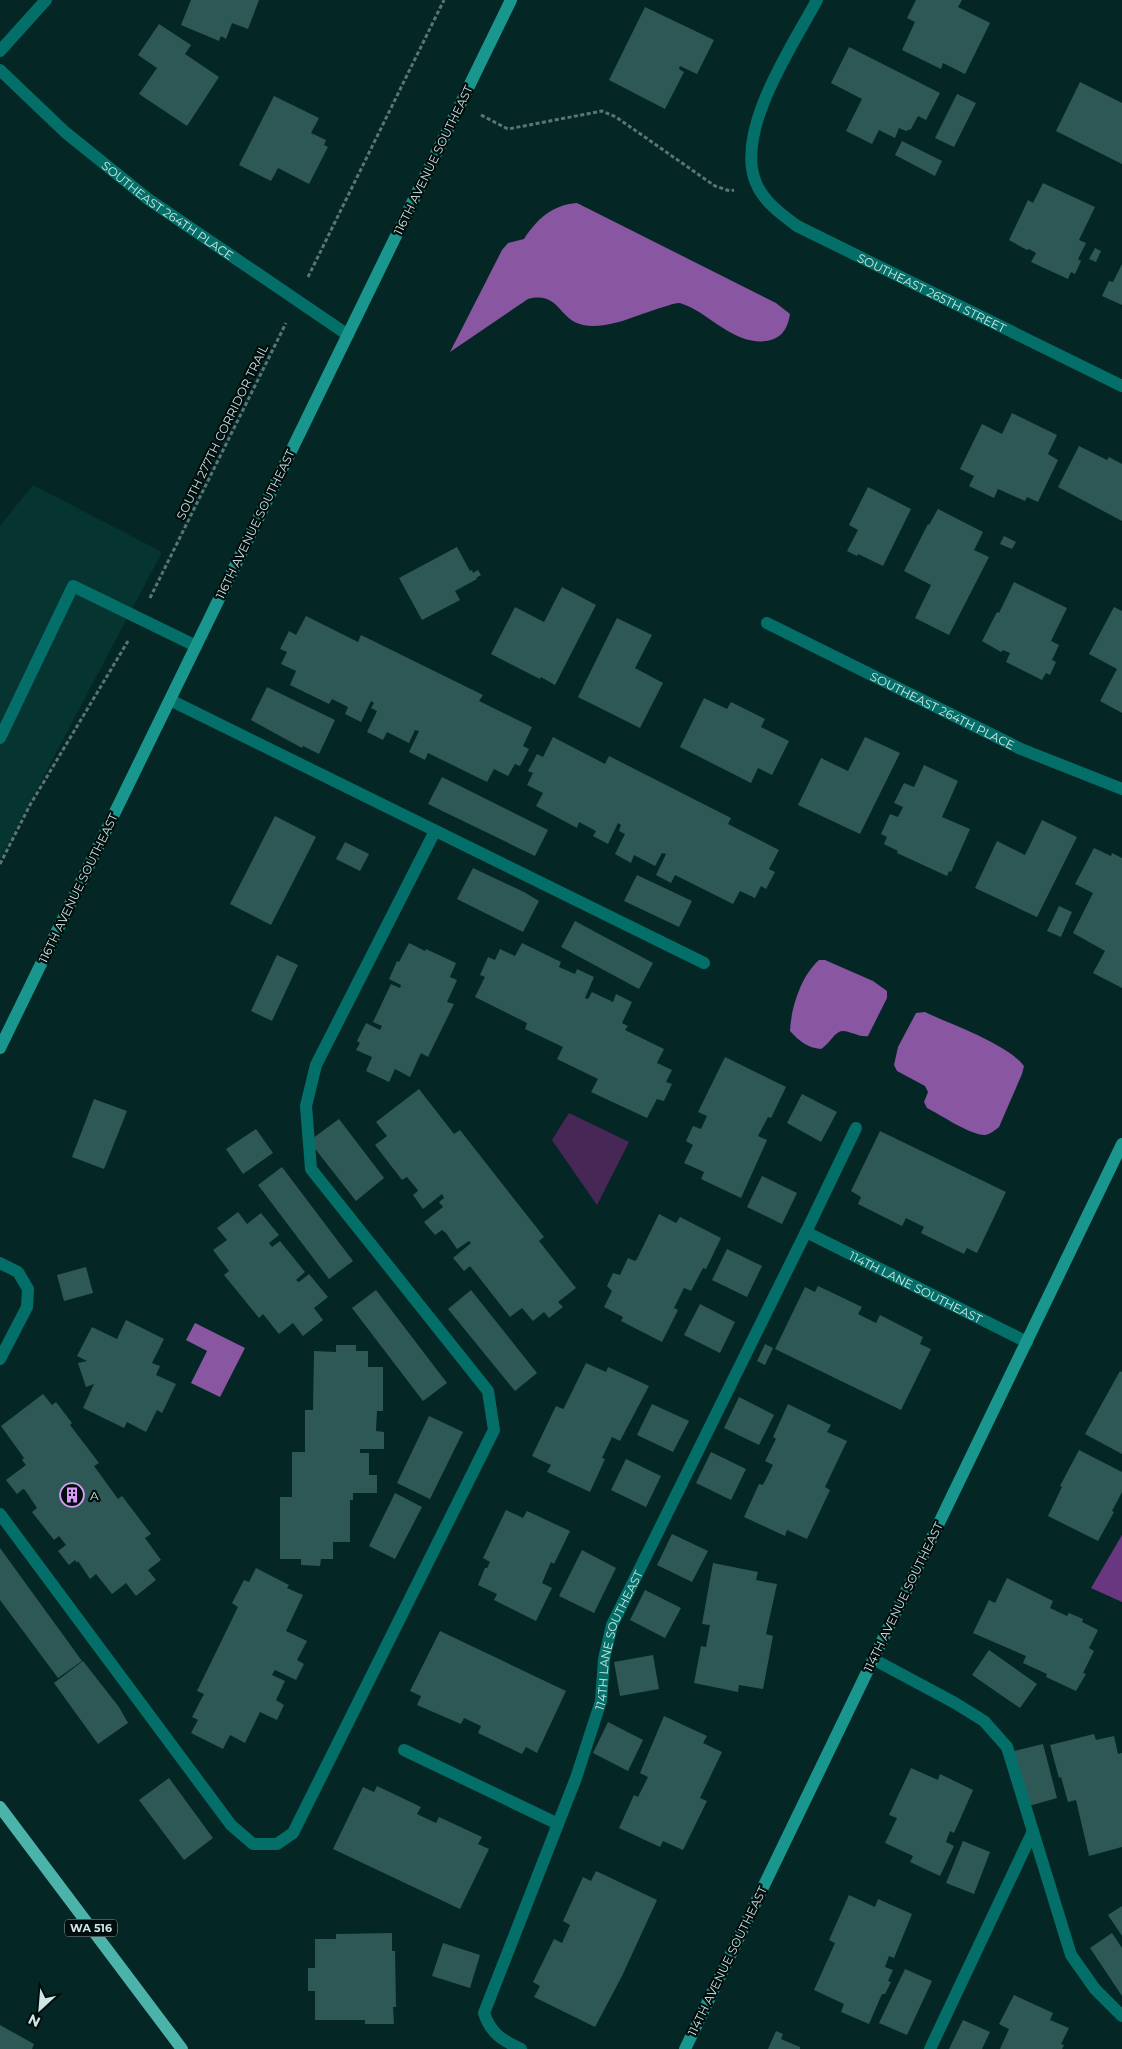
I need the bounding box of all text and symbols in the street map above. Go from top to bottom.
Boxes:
street label: 116TH AVENUE SOUTHEAST [390,83,476,237]
street label: SOUTHEAST 264TH PLACE [99,157,237,263]
street label: SOUTHEAST 265TH STREET [855,250,1009,335]
street label: SOUTH 277TH CORRIDOR TRAIL [173,342,271,522]
street label: 116TH AVENUE SOUTHEAST [212,447,298,601]
street label: SOUTHEAST 264TH PLACE [868,668,1017,752]
street label: 116TH AVENUE SOUTHEAST [35,811,121,965]
street label: 114TH LANE SOUTHEAST [847,1247,985,1326]
building icon: A [59,1482,85,1508]
place label: A [90,1488,99,1503]
street label: 114TH AVENUE SOUTHEAST [860,1520,946,1674]
street label: 114TH LANE SOUTHEAST [591,1567,646,1712]
street label: 114TH AVENUE SOUTHEAST [684,1884,770,2038]
road number: WA 516 [65,1920,117,1936]
north arrow [15,1984,65,2034]
text: N [25,2010,43,2031]

